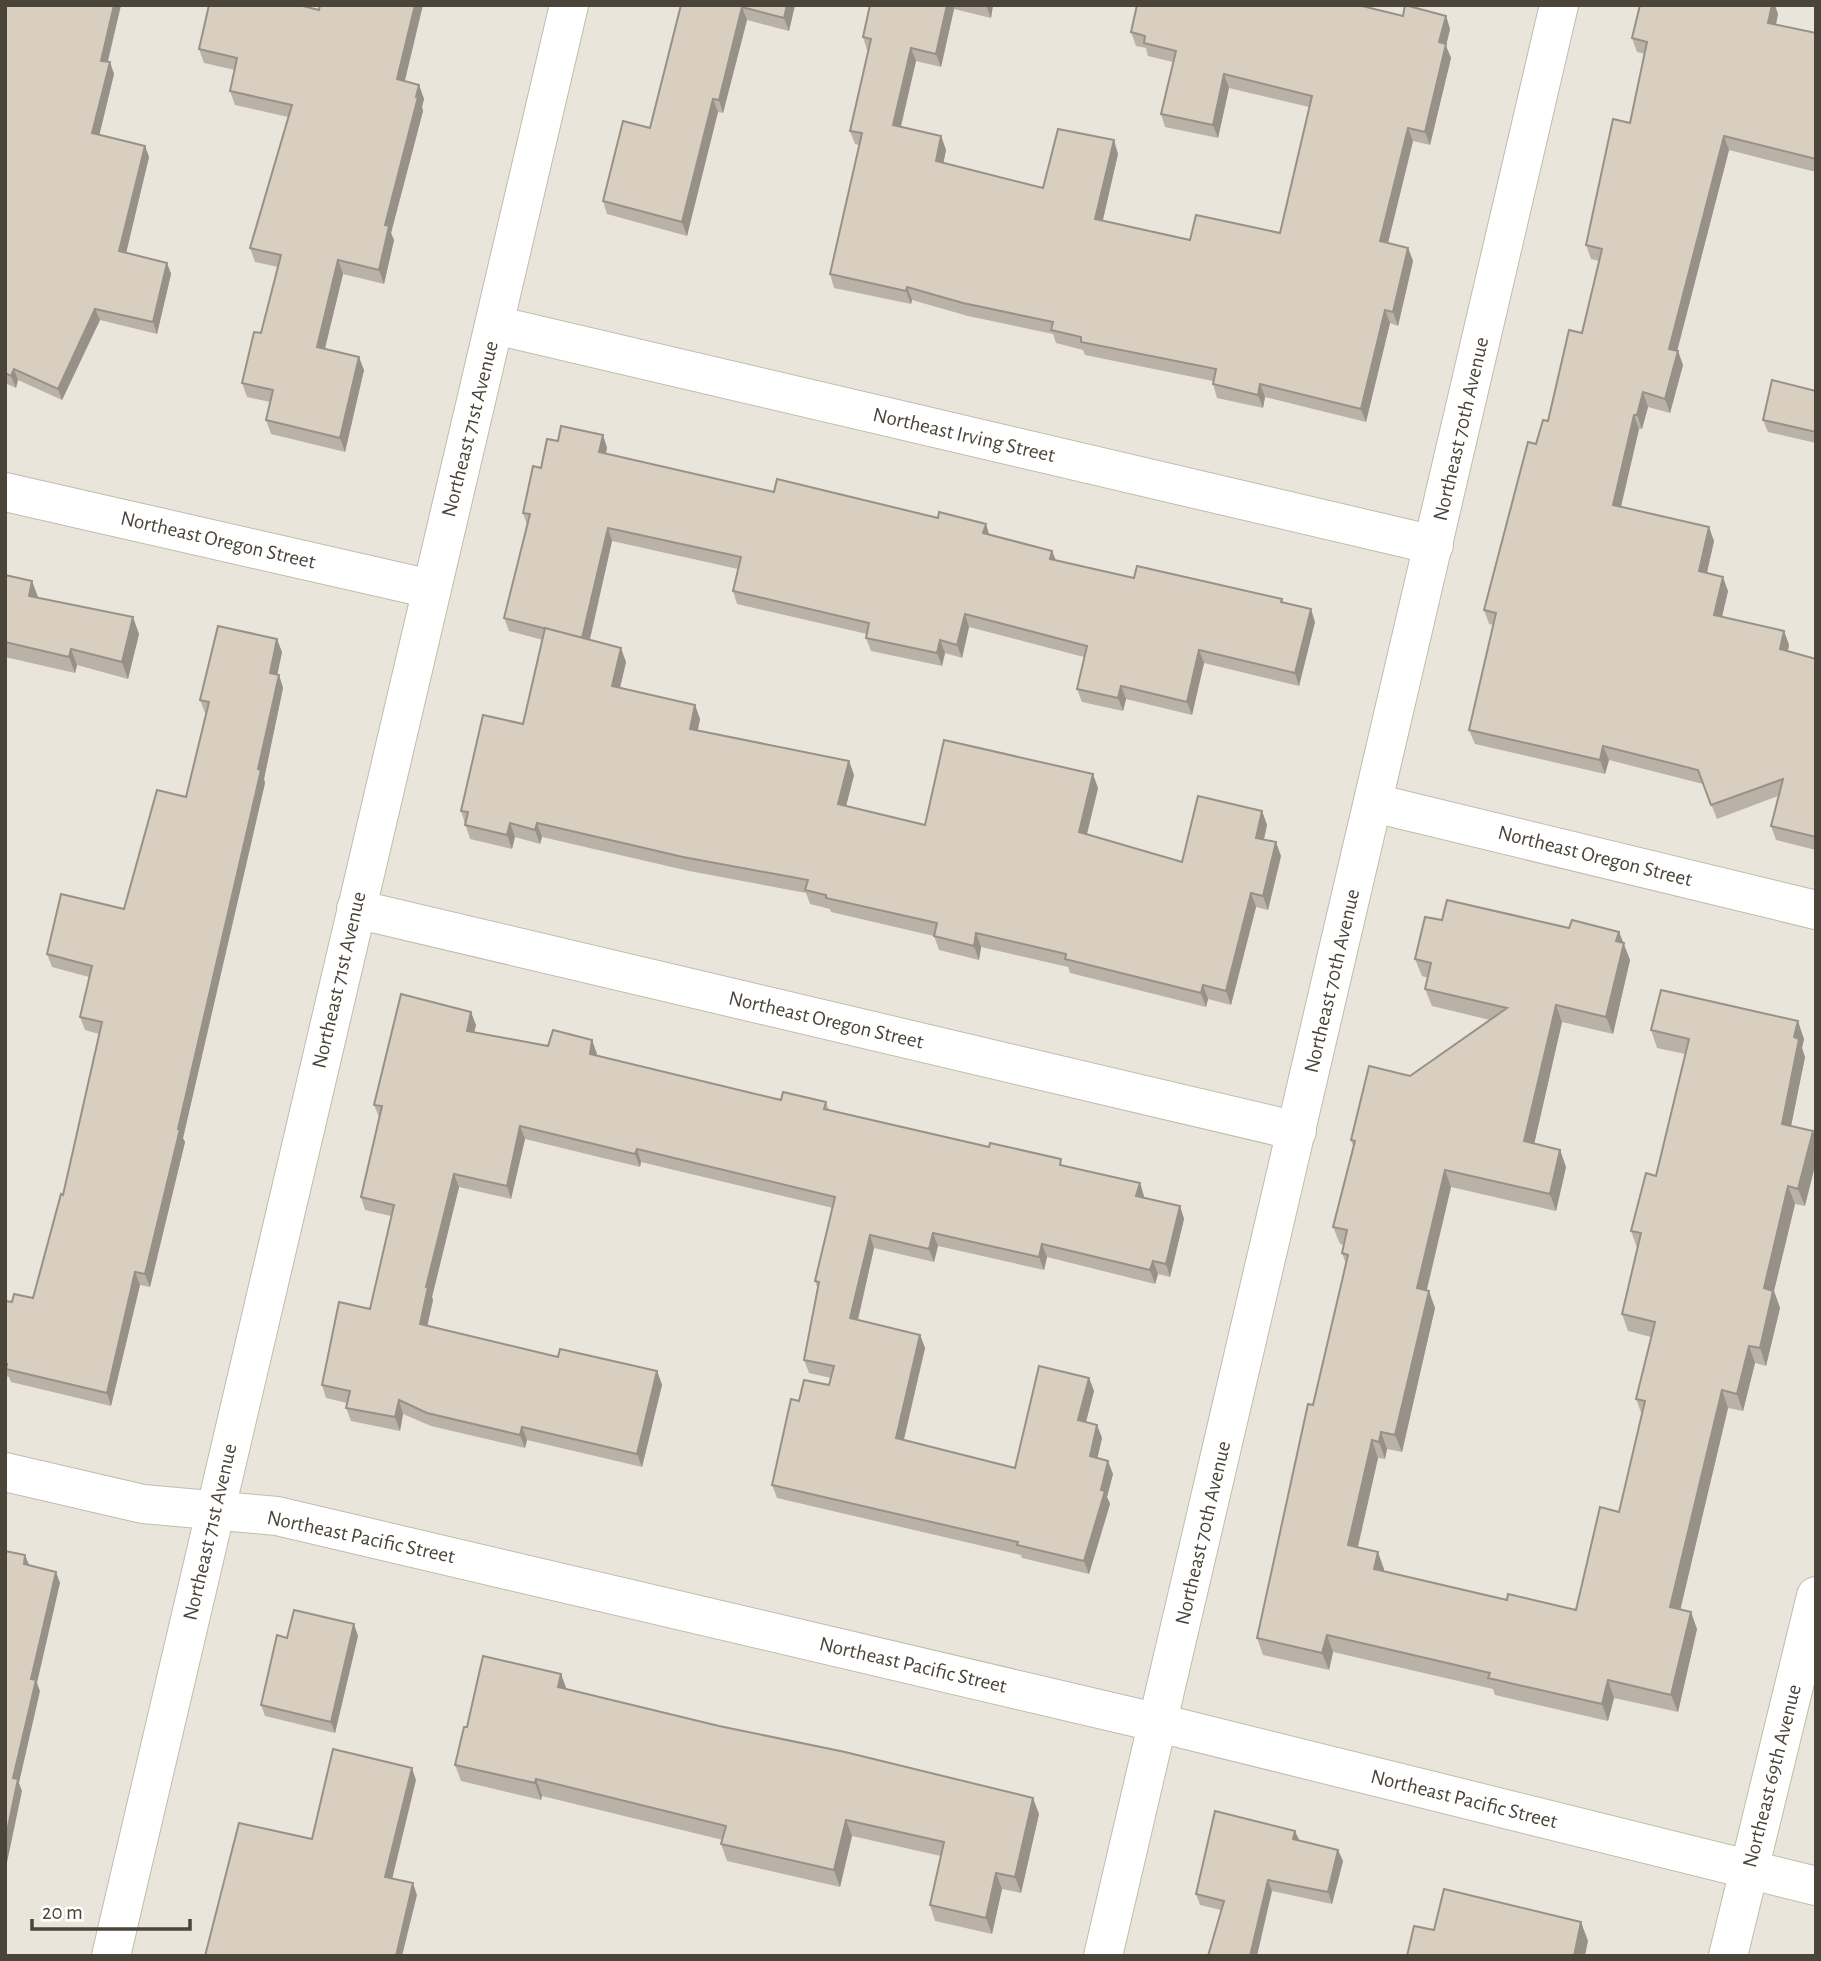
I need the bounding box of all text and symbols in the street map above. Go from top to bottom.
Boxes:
street label: Northeast 70th Avenue [1430,335,1492,523]
street label: Northeast 71st Avenue [438,339,502,519]
street label: Northeast Irving Street [871,404,1057,466]
street label: Northeast Oregon Street [119,507,318,573]
street label: Northeast Oregon Street [1496,822,1695,890]
street label: Northeast 70th Avenue [1301,887,1363,1075]
street label: Northeast 71st Avenue [308,890,370,1070]
street label: Northeast Oregon Street [727,987,926,1053]
street label: Northeast 70th Avenue [1172,1439,1234,1627]
street label: Northeast 71st Avenue [179,1442,241,1622]
street label: Northeast Pacific Street [265,1507,457,1567]
street label: Northeast Pacific Street [817,1633,1009,1697]
street label: Northeast 69th Avenue [1739,1682,1805,1870]
street label: Northeast Pacific Street [1369,1766,1560,1832]
scale bar [32,1888,189,1932]
text: 20 m [42,1902,83,1923]

